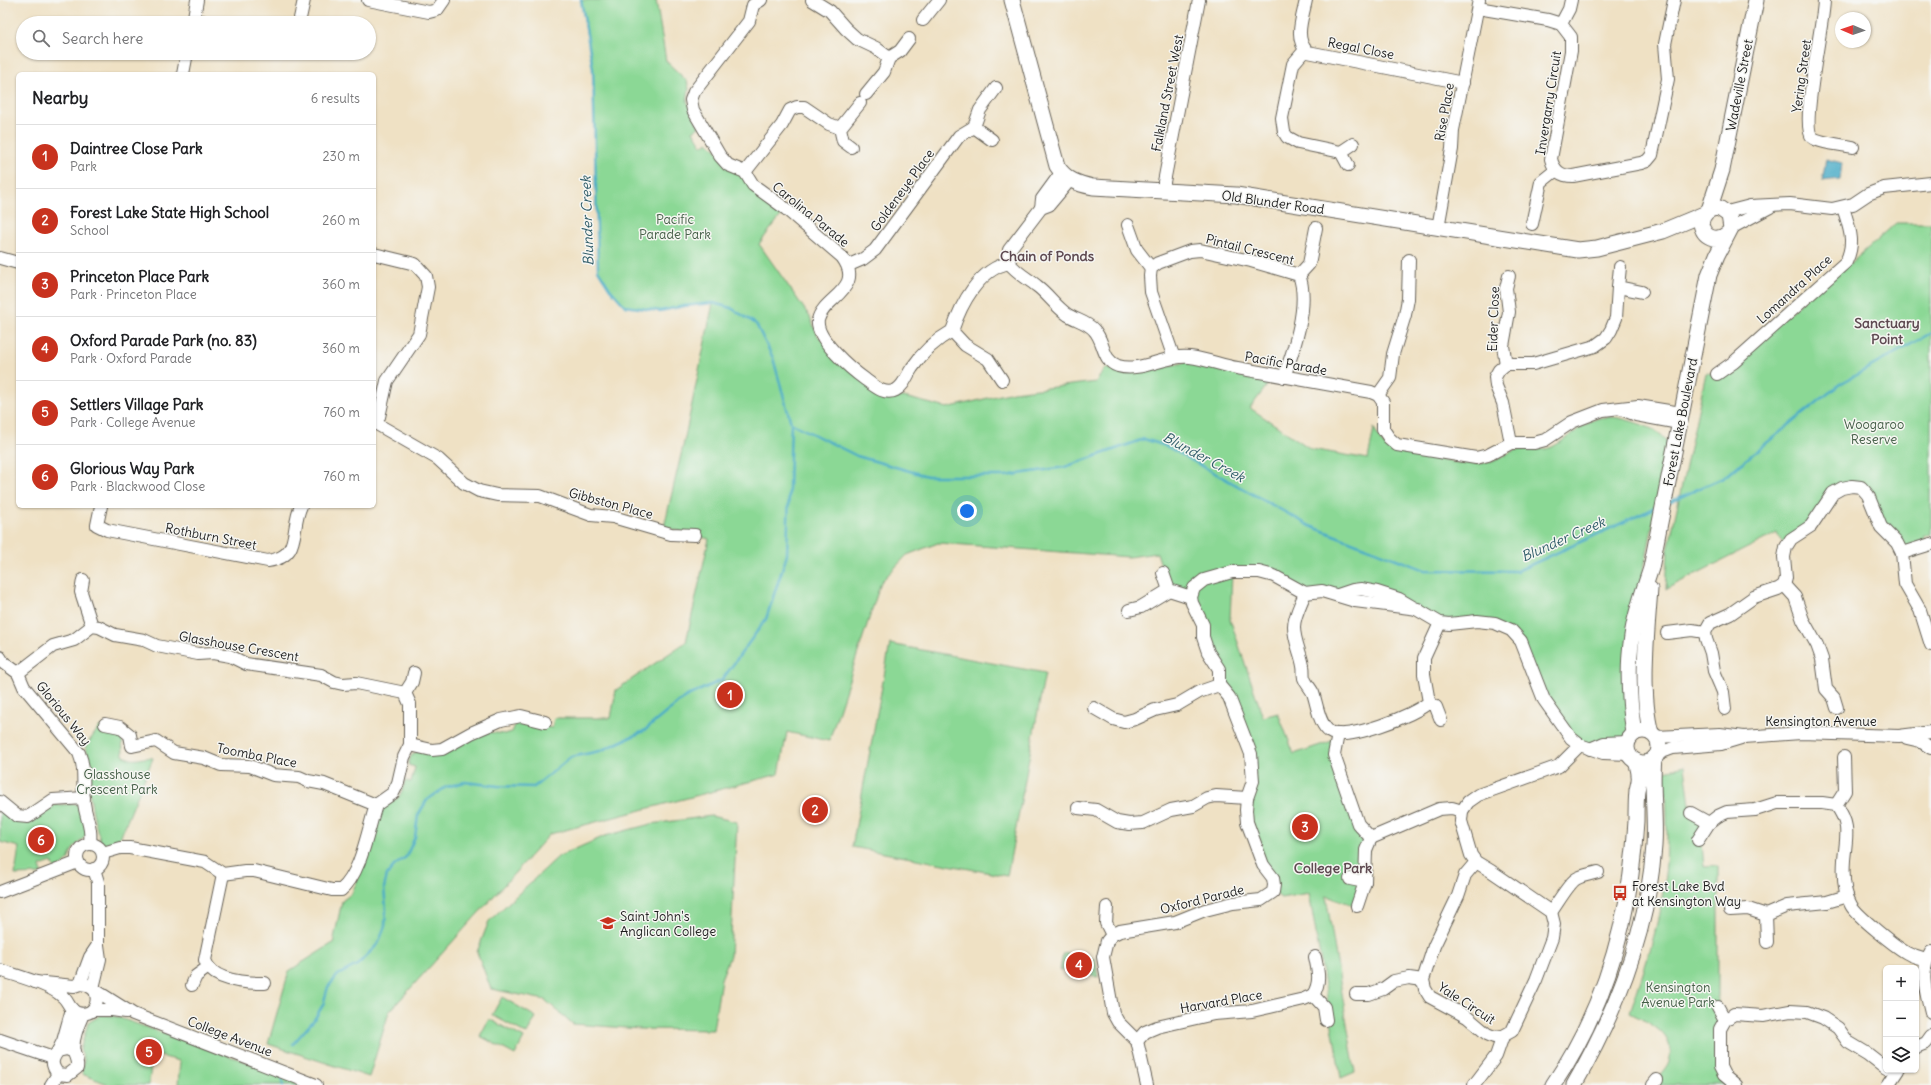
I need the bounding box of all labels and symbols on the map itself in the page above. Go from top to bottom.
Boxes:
north arrow [1835,12,1871,48]
street label: Falkland Street West [1148,33,1187,153]
street label: Regal Close [1326,34,1396,63]
street label: Wadeville Street [1722,37,1757,132]
street label: Yering Street [1788,38,1815,114]
street label: Invergarry Circuit [1532,49,1565,156]
street label: Rise Place [1431,82,1458,142]
street label: Goldeneye Place [867,146,938,235]
water label: Blunder Creek [576,175,598,266]
street label: Carolina Parade [769,178,853,251]
street label: Old Blunder Road [1220,187,1326,218]
park label: Pacific Parade Park [639,211,711,243]
street label: Pintail Crescent [1204,230,1296,269]
district label: Chain of Ponds [1000,247,1095,265]
street label: Lomandra Place [1753,251,1835,328]
street label: Eider Close [1484,286,1503,352]
district label: Sanctuary Point [1854,314,1920,348]
street label: Pacific Parade [1243,348,1328,379]
street label: Forest Lake Boulevard [1660,356,1701,488]
park label: Woogaroo Reserve [1844,416,1904,448]
water label: Blunder Creek [1160,428,1249,486]
street label: Gibbston Place [567,484,655,523]
your location [957,501,977,521]
water label: Blunder Creek [1518,512,1609,566]
street label: Rothburn Street [164,519,259,554]
street label: Glasshouse Crescent [178,628,301,666]
street label: Glorious Way [33,678,95,749]
pin: 1 [717,680,743,710]
street label: Kensington Avenue [1765,713,1877,730]
street label: Toomba Place [215,739,298,772]
park label: Glasshouse Crescent Park [76,766,158,798]
pin: 2 [802,795,828,825]
pin: 3 [1292,812,1318,842]
pin: 6 [28,825,54,855]
district label: College Park [1294,859,1372,877]
place label: Forest Lake Bvd at Kensington Way [1632,878,1741,910]
street label: Oxford Parade [1158,881,1246,918]
bus stop icon: Forest Lake Bvd at Kensington Way [1611,884,1629,902]
place label: Saint John's Anglican College [620,908,716,940]
school or university icon: Saint John's Anglican College [599,914,617,932]
pin: 4 [1066,950,1092,980]
street label: Yale Circuit [1435,979,1499,1029]
park label: Kensington Avenue Park [1641,979,1715,1011]
street label: Harvard Place [1179,986,1263,1017]
street label: College Avenue [185,1012,275,1060]
pin: 5 [136,1037,162,1067]

